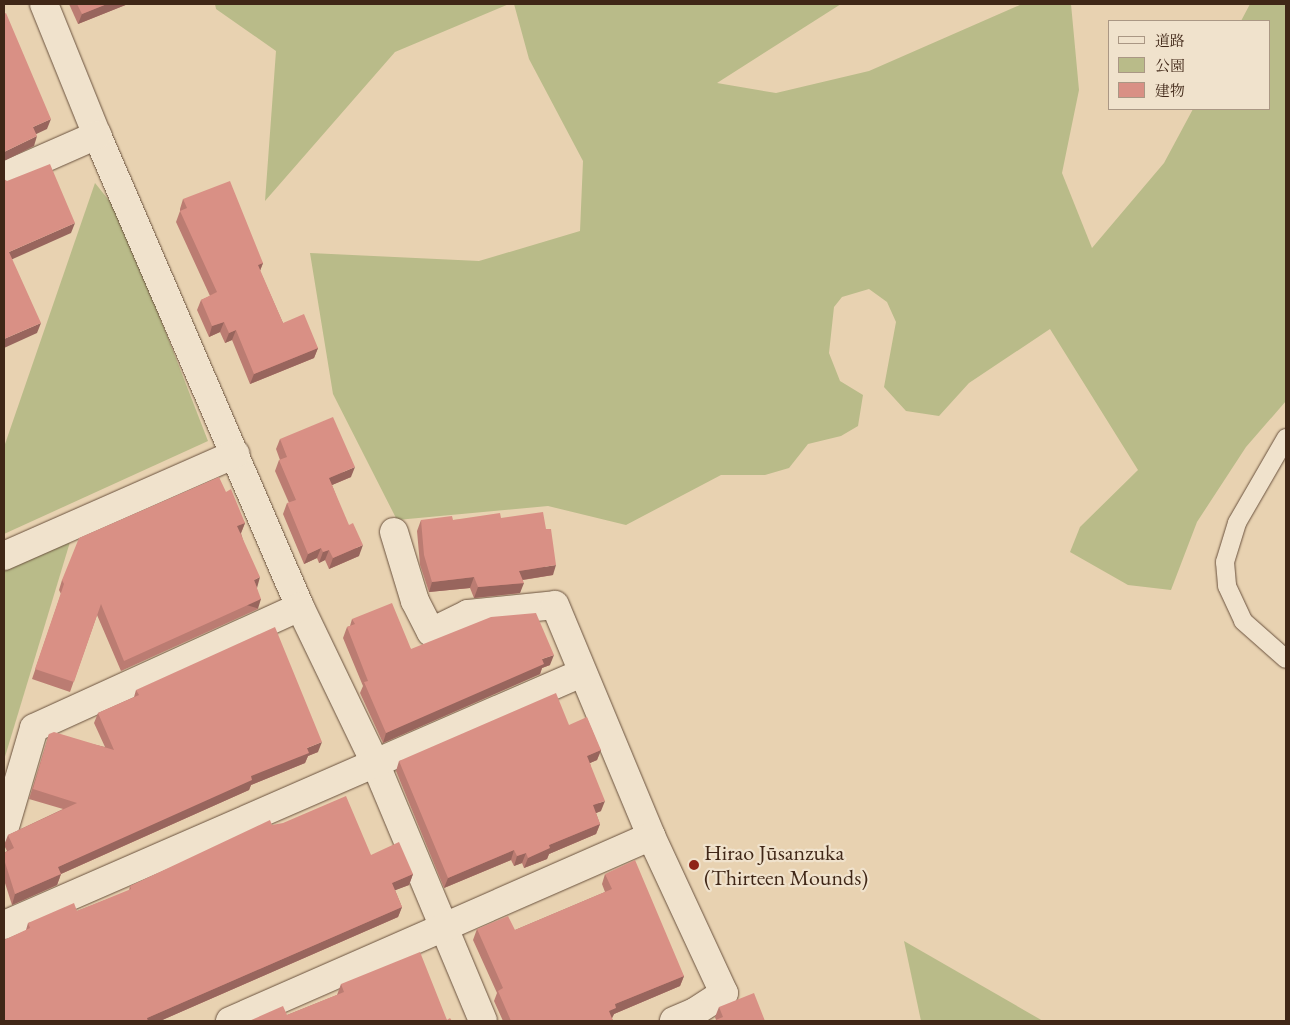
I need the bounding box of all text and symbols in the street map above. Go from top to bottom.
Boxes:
legend [1108,20,1270,110]
text: 道路 [1155,31,1185,50]
text: 公園 [1155,56,1185,75]
text: 建物 [1155,81,1185,100]
place label: Hirao Jūsanzuka (Thirteen Mounds) [704,839,868,890]
marker: Hirao Jūsanzuka (Thirteen Mounds) [688,859,700,871]

